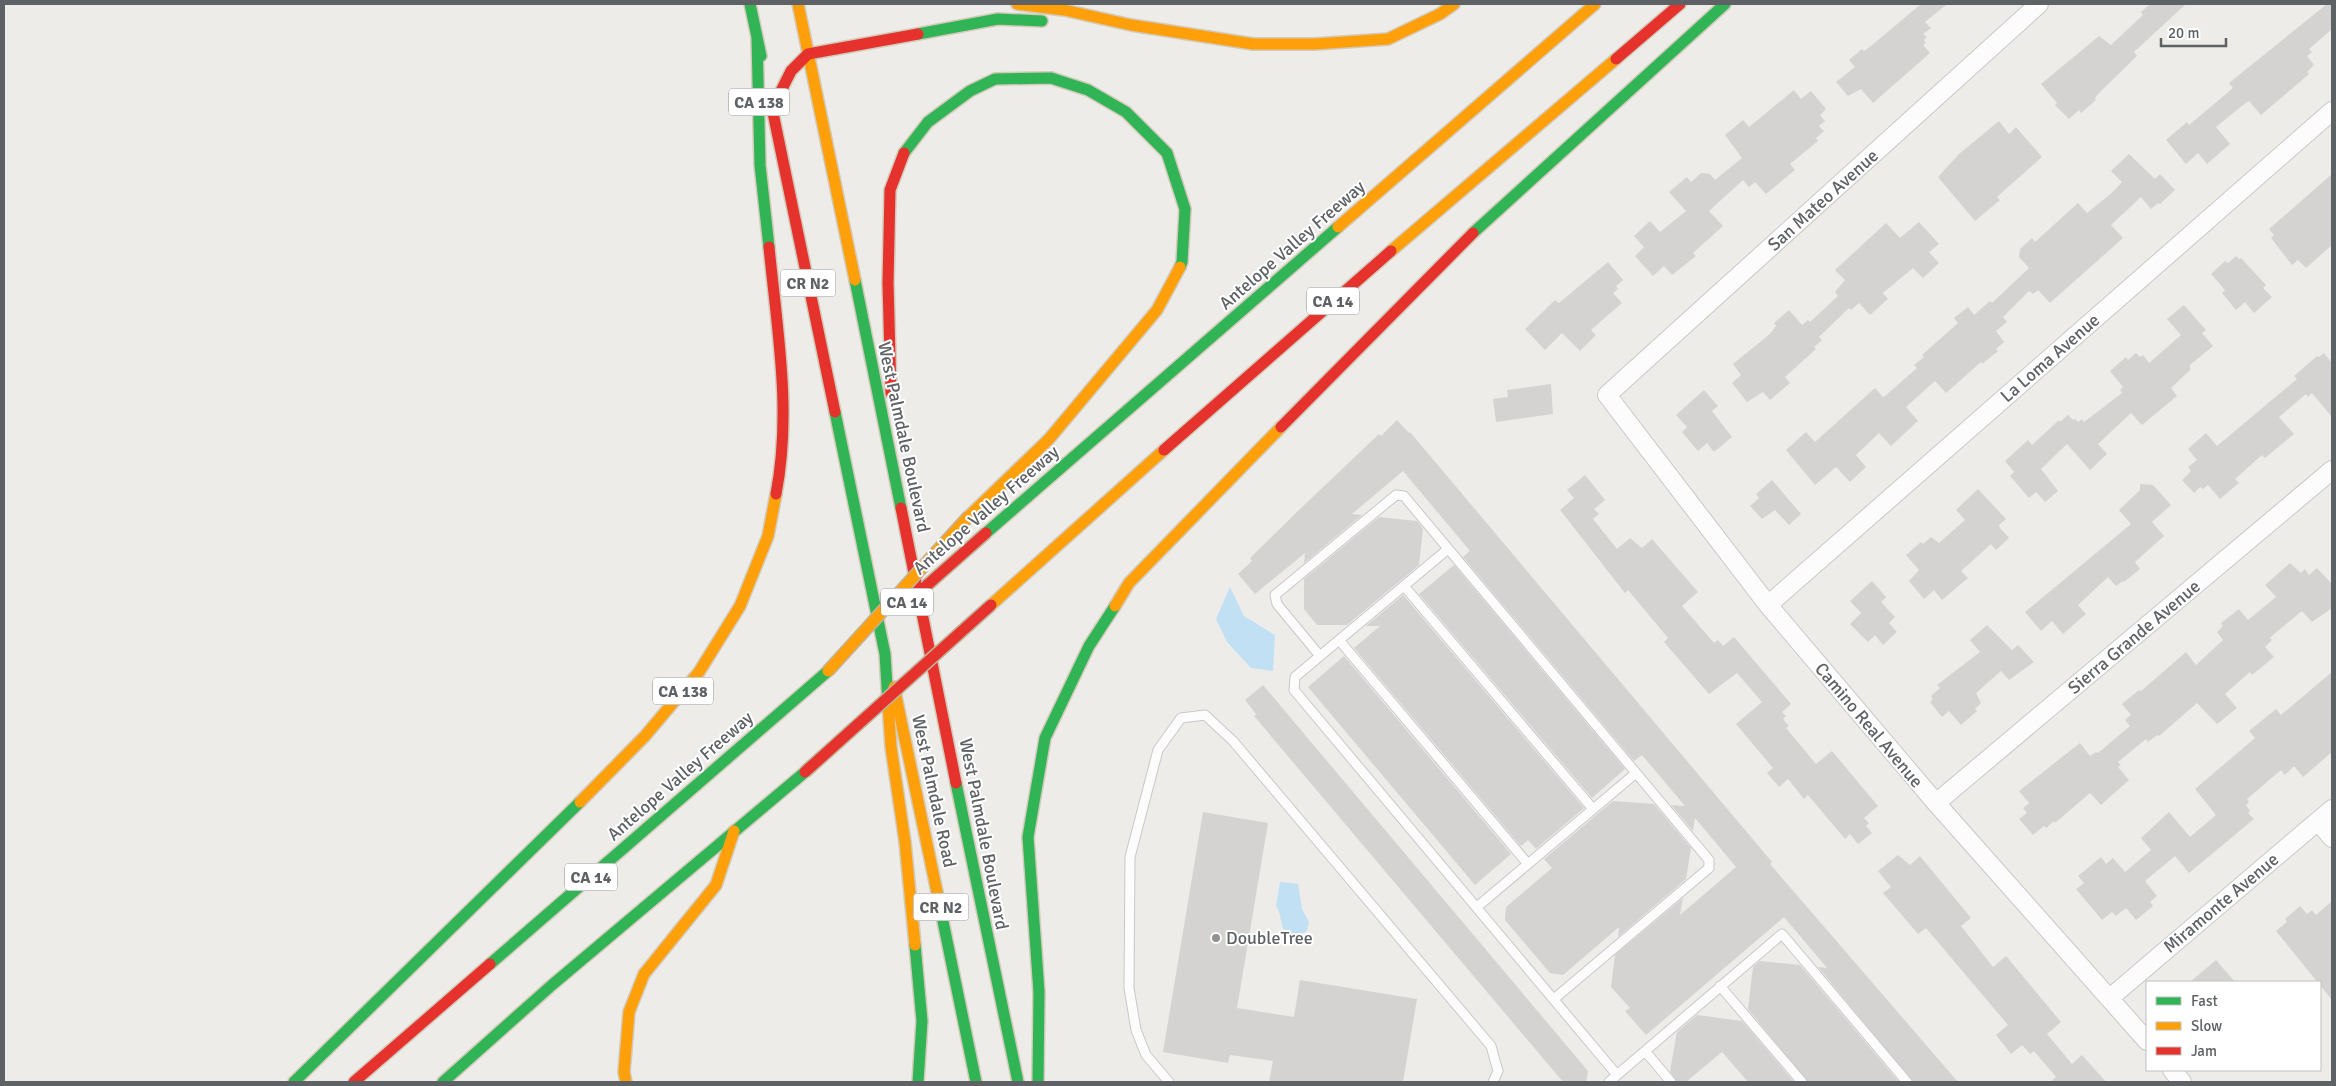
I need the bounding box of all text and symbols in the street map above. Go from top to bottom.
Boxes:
scale bar [2161,15,2226,47]
text: 20 m [2168,24,2199,42]
road number: CA 138 [729,88,789,115]
street label: San Mateo Avenue [1763,145,1883,255]
street label: Antelope Valley Freeway [1215,175,1370,314]
road number: CR N2 [780,270,836,296]
road number: CA 14 [1307,288,1359,314]
street label: La Loma Avenue [1996,309,2104,407]
street label: West Palmdale Boulevard [873,340,935,534]
street label: Antelope Valley Freeway [909,440,1064,579]
street label: Sierra Grande Avenue [2063,575,2205,699]
road number: CA 14 [881,588,933,616]
street label: Camino Real Avenue [1810,658,1928,792]
road number: CA 138 [653,678,713,704]
street label: Antelope Valley Freeway [603,706,758,845]
street label: West Palmdale Road [907,713,961,869]
street label: West Palmdale Boulevard [955,737,1013,931]
street label: Miramonte Avenue [2159,848,2283,958]
road number: CA 14 [565,864,617,890]
road number: CR N2 [914,894,968,920]
place label: DoubleTree [1226,927,1313,949]
marker: DoubleTree [1210,932,1222,944]
legend [2146,981,2321,1071]
text: Fast [2191,992,2218,1010]
text: Slow [2191,1017,2222,1035]
text: Jam [2191,1042,2217,1060]

